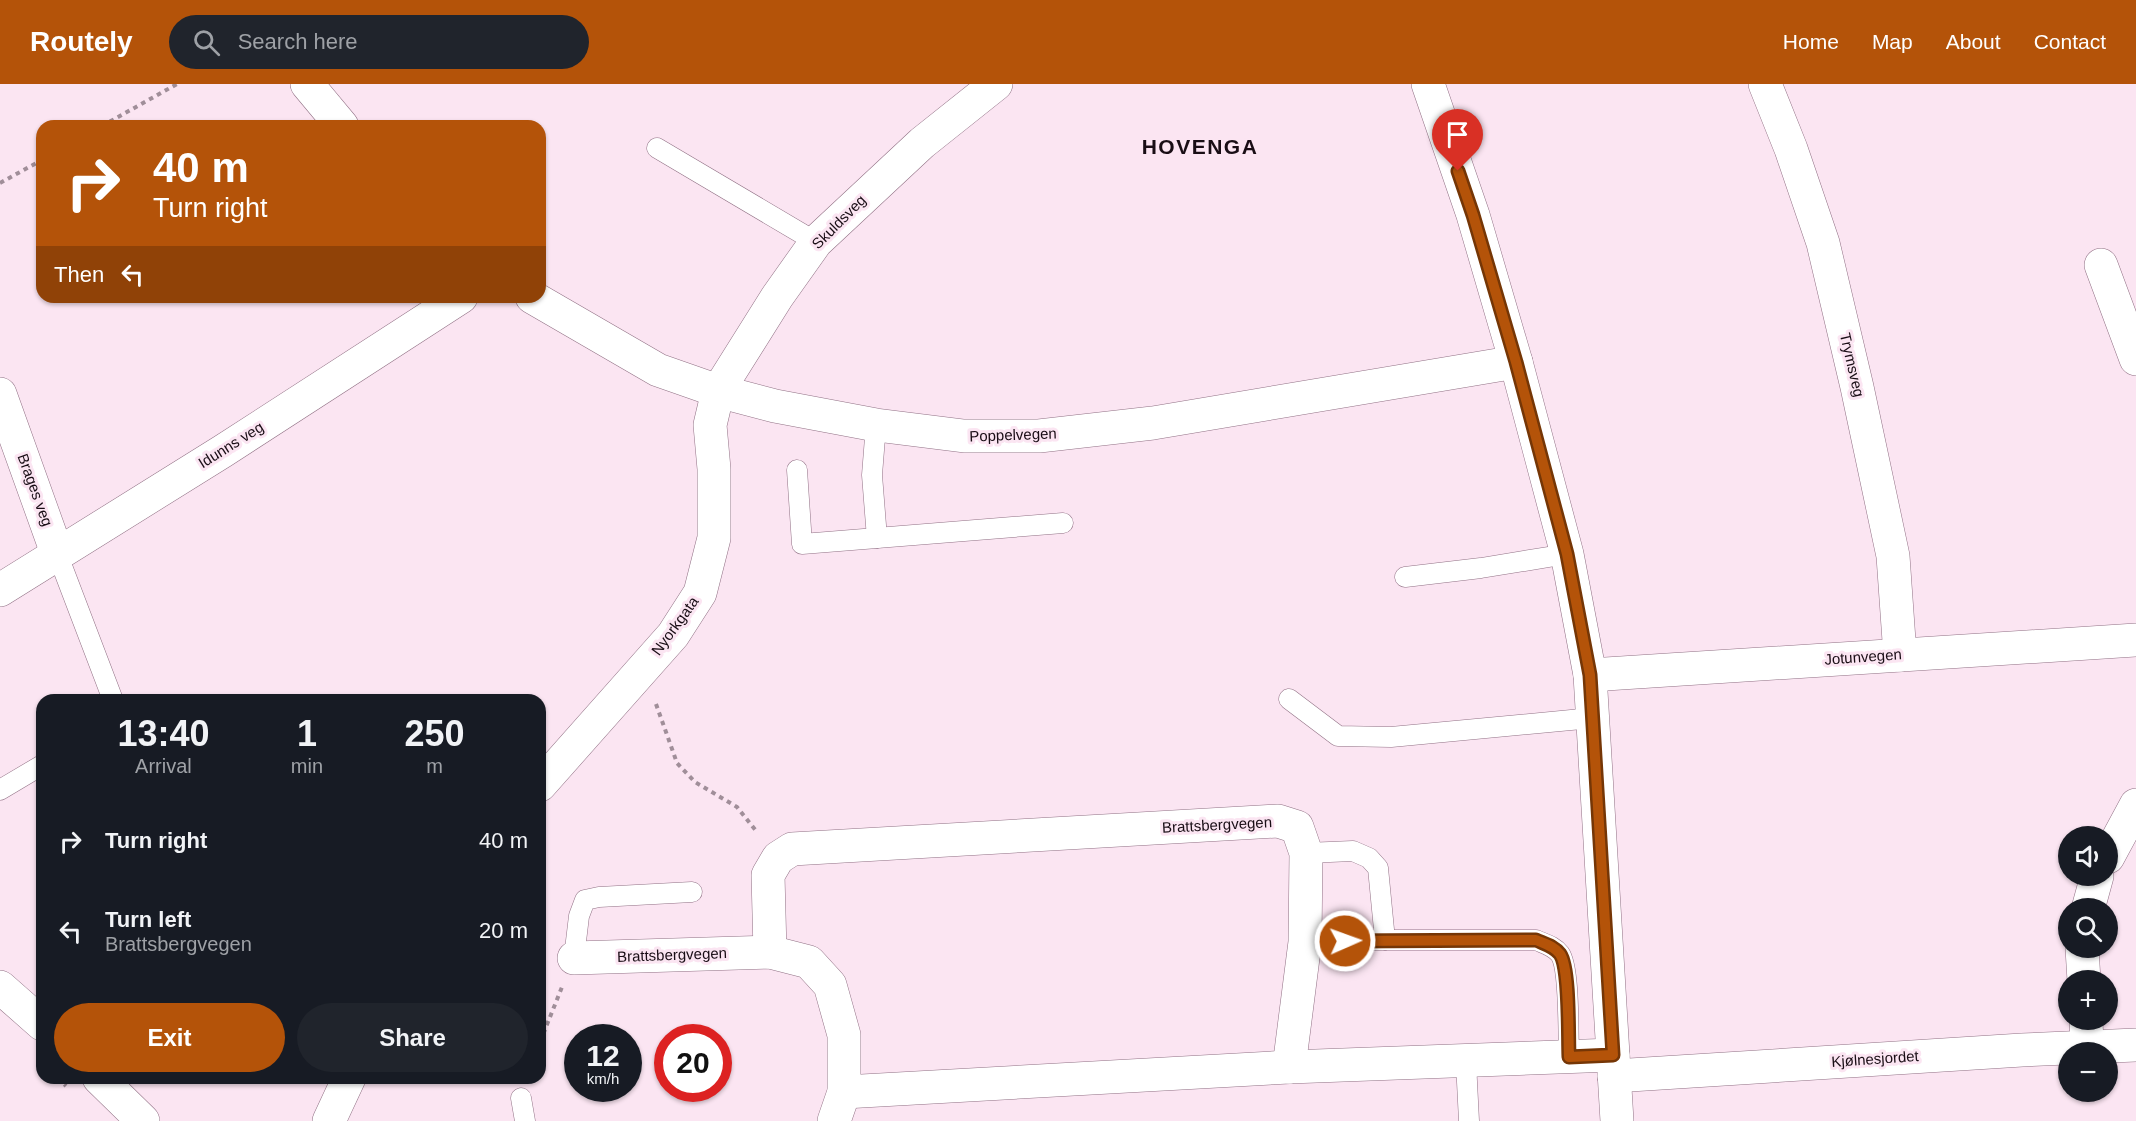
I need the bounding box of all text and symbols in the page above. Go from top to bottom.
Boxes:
search box [169,15,589,69]
text: Routely [30,26,133,57]
icon: search [190,26,223,59]
text: Search here [238,29,358,54]
text: Home [1783,30,1839,53]
text: Map [1872,30,1913,53]
text: About [1946,30,2001,53]
text: Contact [2034,30,2106,53]
pin [1432,109,1483,171]
icon: arrive [1441,118,1474,151]
district label: HOVENGA [1142,135,1258,158]
icon: right [54,144,132,222]
text: 40 m [153,144,249,191]
street label: Skuldsveg [808,191,869,252]
text: Turn right [153,193,268,223]
icon: left [116,258,149,291]
text: Then [54,262,104,287]
street label: Trymsveg [1837,331,1868,399]
street label: Idunns veg [195,418,266,471]
street label: Poppelvegen [969,424,1057,445]
street label: Brages veg [15,451,56,528]
street label: Nyorkgata [648,593,702,658]
street label: Jotunvegen [1824,645,1902,668]
text: 13:40 [117,713,209,754]
text: 1 [297,713,317,754]
text: 250 [404,713,465,754]
text: Arrival [135,755,192,777]
text: min [291,755,323,777]
text: m [426,755,443,777]
street label: Brattsbergvegen [1162,813,1272,836]
icon: right [54,825,87,858]
map controls [2058,826,2118,1102]
button: sound [2058,826,2118,886]
text: Turn right [105,828,207,853]
text: 40 m [479,828,528,853]
button: search [2058,898,2118,958]
text: Turn left [105,907,191,932]
position arrow [1313,909,1377,973]
icon: left [54,915,87,948]
text: 20 m [479,918,528,943]
text: Brattsbergvegen [105,933,252,955]
street label: Brattsbergvegen [617,944,727,965]
button: + [2058,970,2118,1030]
button: Exit [54,1003,285,1072]
button: Share [297,1003,528,1072]
speed limit sign: 20 [654,1024,732,1102]
text: 12 [586,1039,620,1072]
button: − [2058,1042,2118,1102]
street label: Kjølnesjordet [1831,1047,1920,1070]
text: km/h [587,1070,619,1087]

